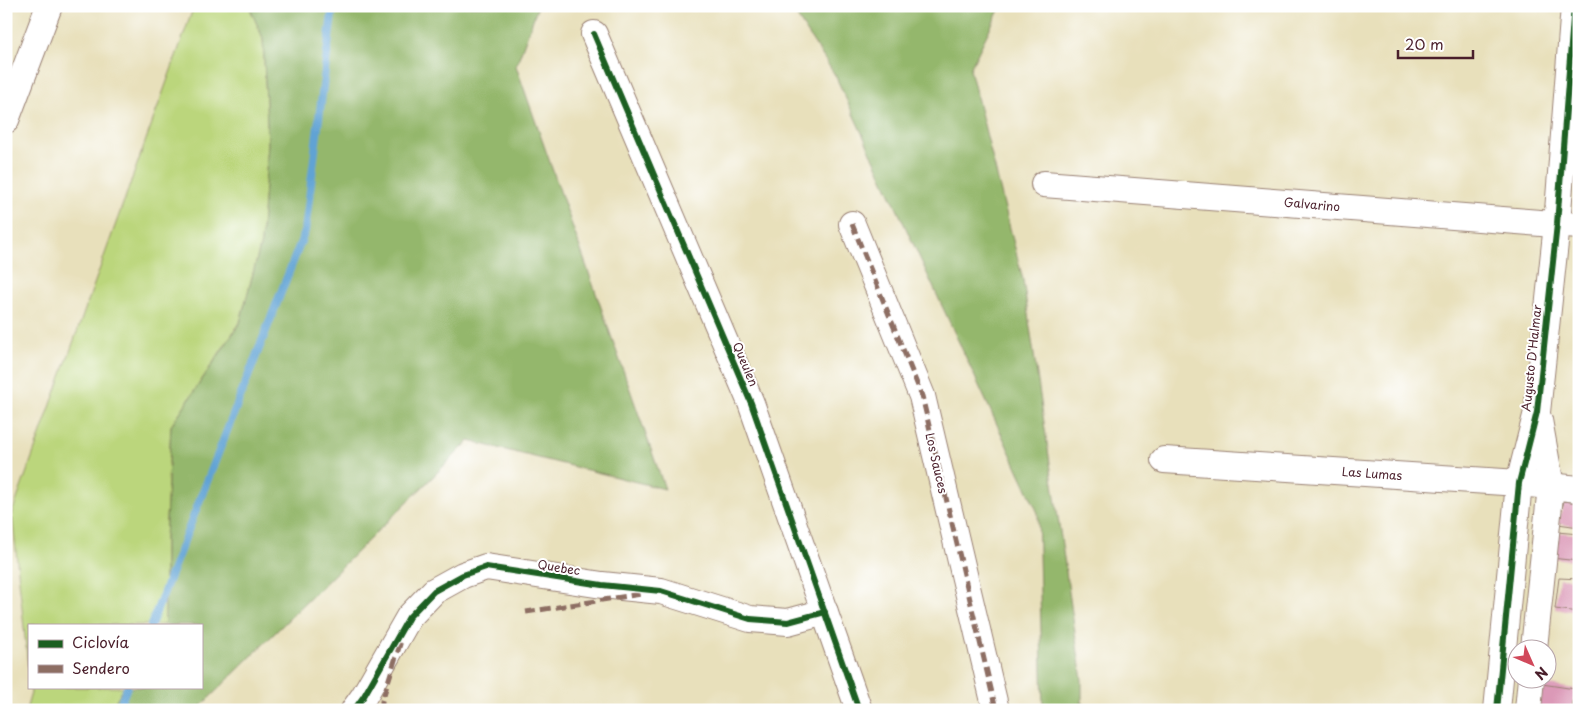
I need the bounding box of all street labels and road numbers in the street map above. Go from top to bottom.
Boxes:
street label: Galvarino [1283,193,1341,215]
street label: Augusto D'Halmar [1516,303,1546,412]
street label: Queulen [729,339,763,389]
street label: Los Sauces [921,431,953,495]
street label: Las Lumas [1341,462,1403,484]
street label: Quebec [536,555,582,579]

